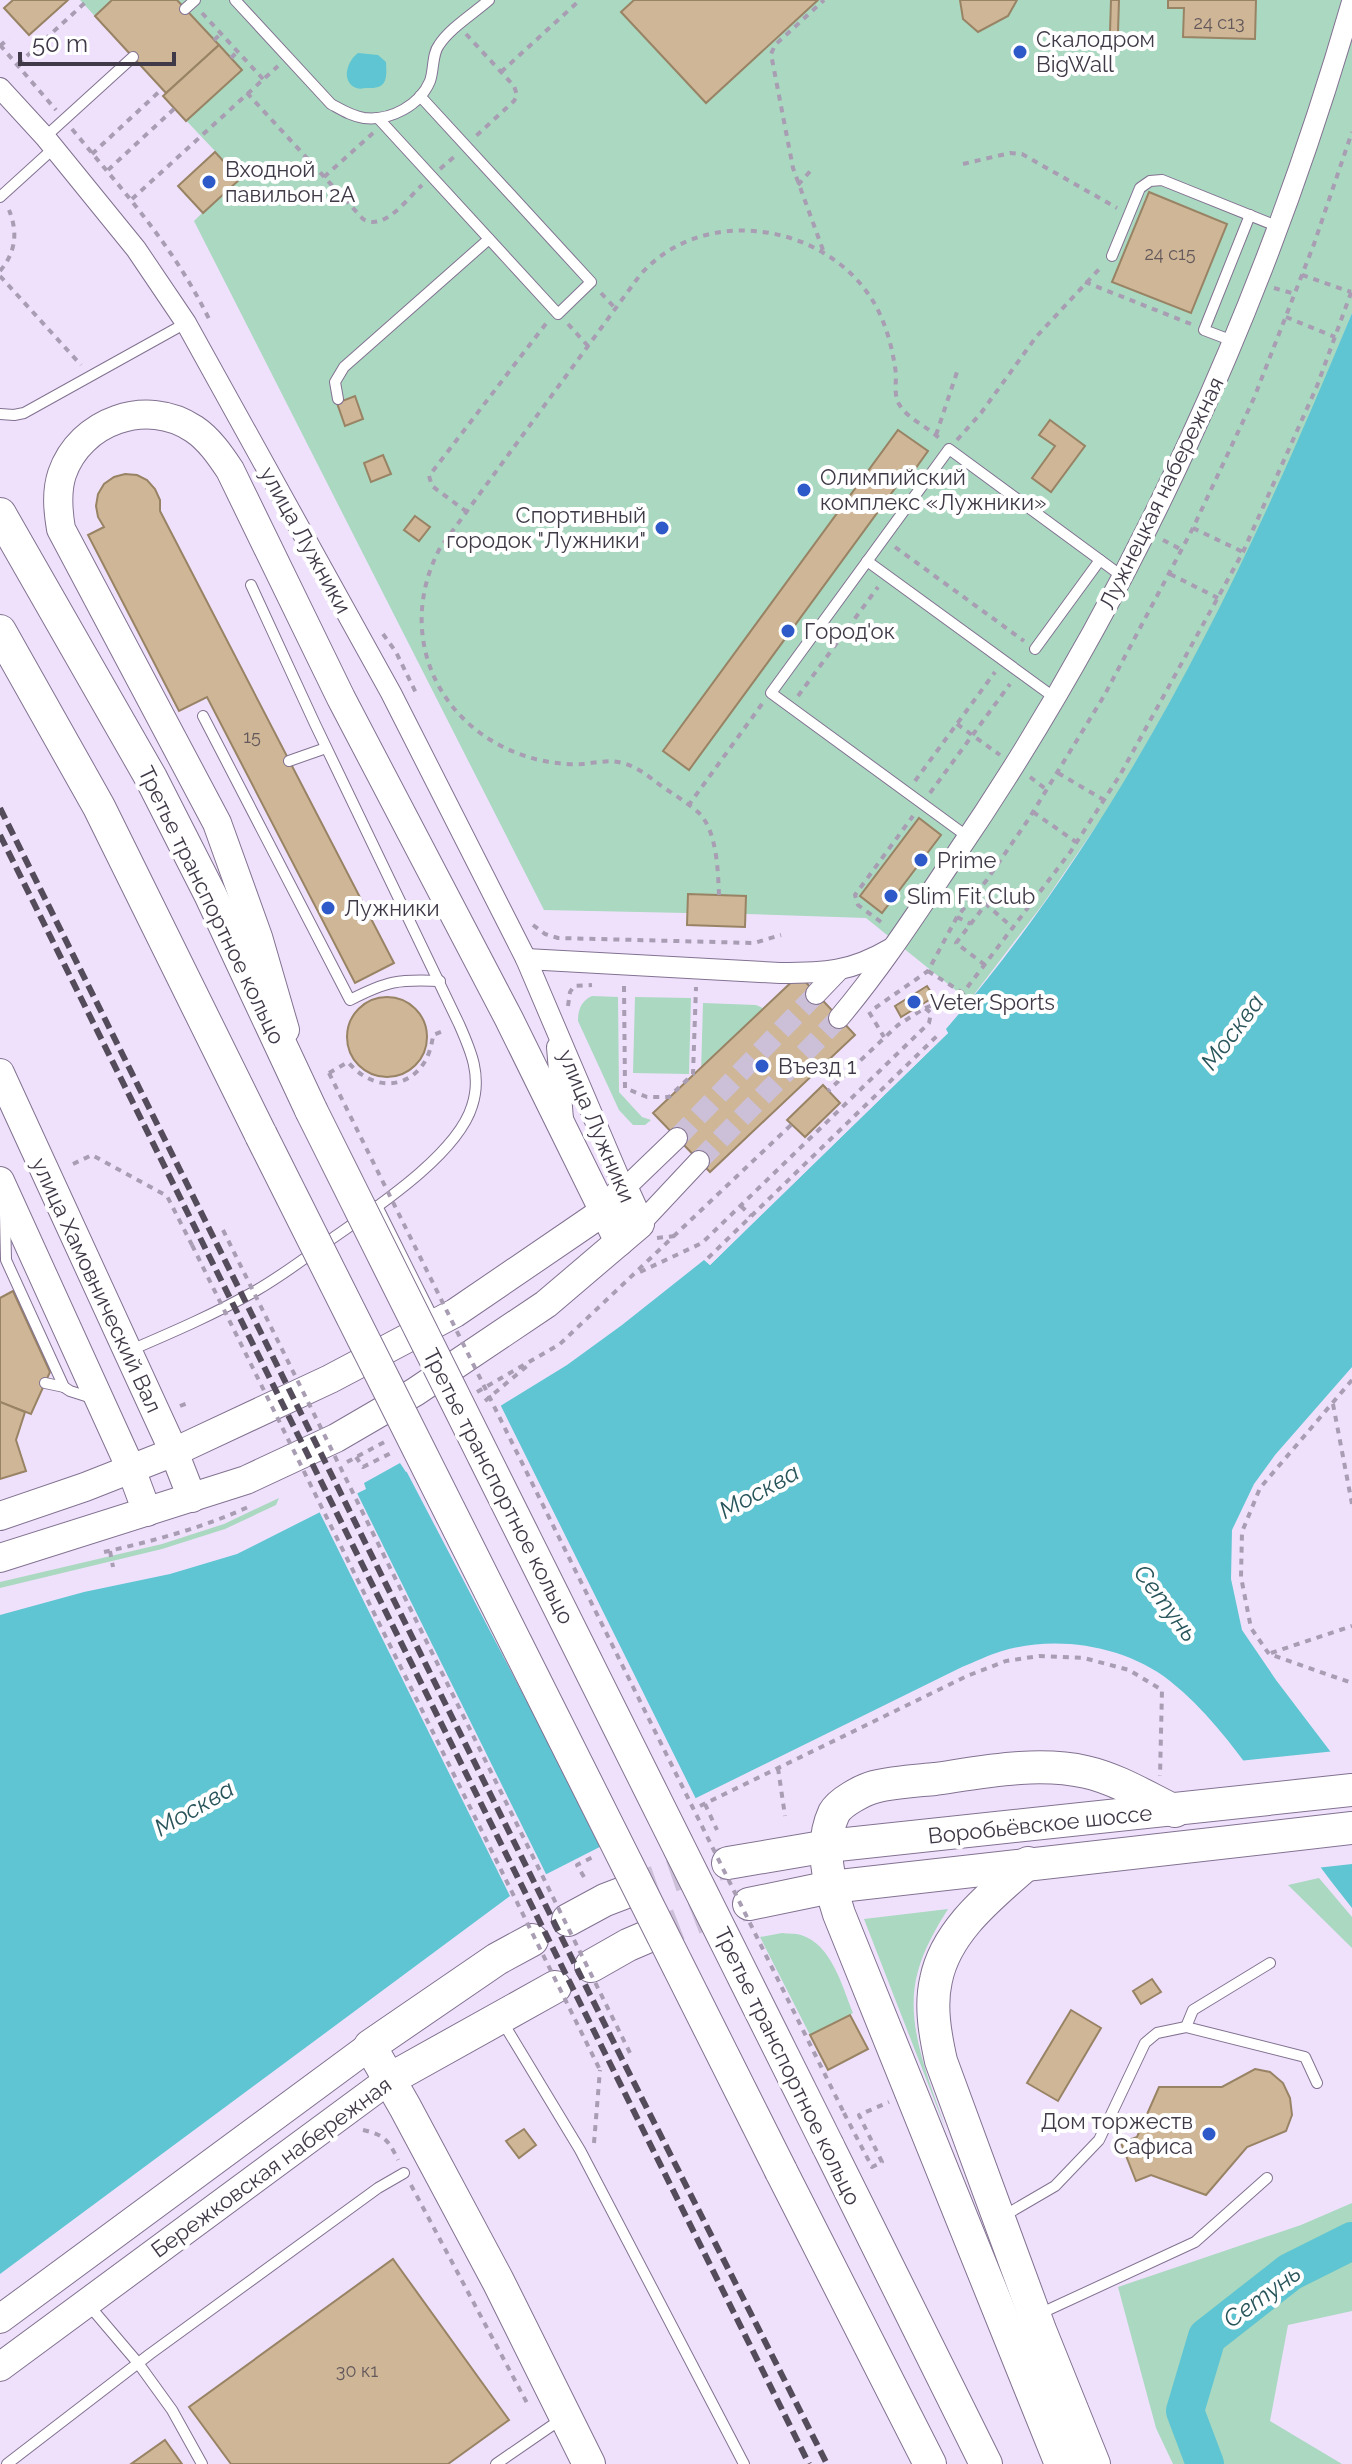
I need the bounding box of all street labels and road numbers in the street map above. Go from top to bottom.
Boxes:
street label: Лужнецкая набережная [1093,373,1229,613]
street label: улица Лужники [255,462,357,618]
street label: Третье транспортное кольцо [133,762,291,1048]
street label: улица Лужники [553,1046,641,1206]
street label: улица Хамовнический Вал [26,1153,168,1417]
street label: Третье транспортное кольцо [418,1344,580,1628]
street label: Воробьёвское шоссе [927,1799,1153,1849]
street label: Третье транспортное кольцо [709,1923,867,2209]
street label: Бережковская набережная [146,2071,396,2263]

